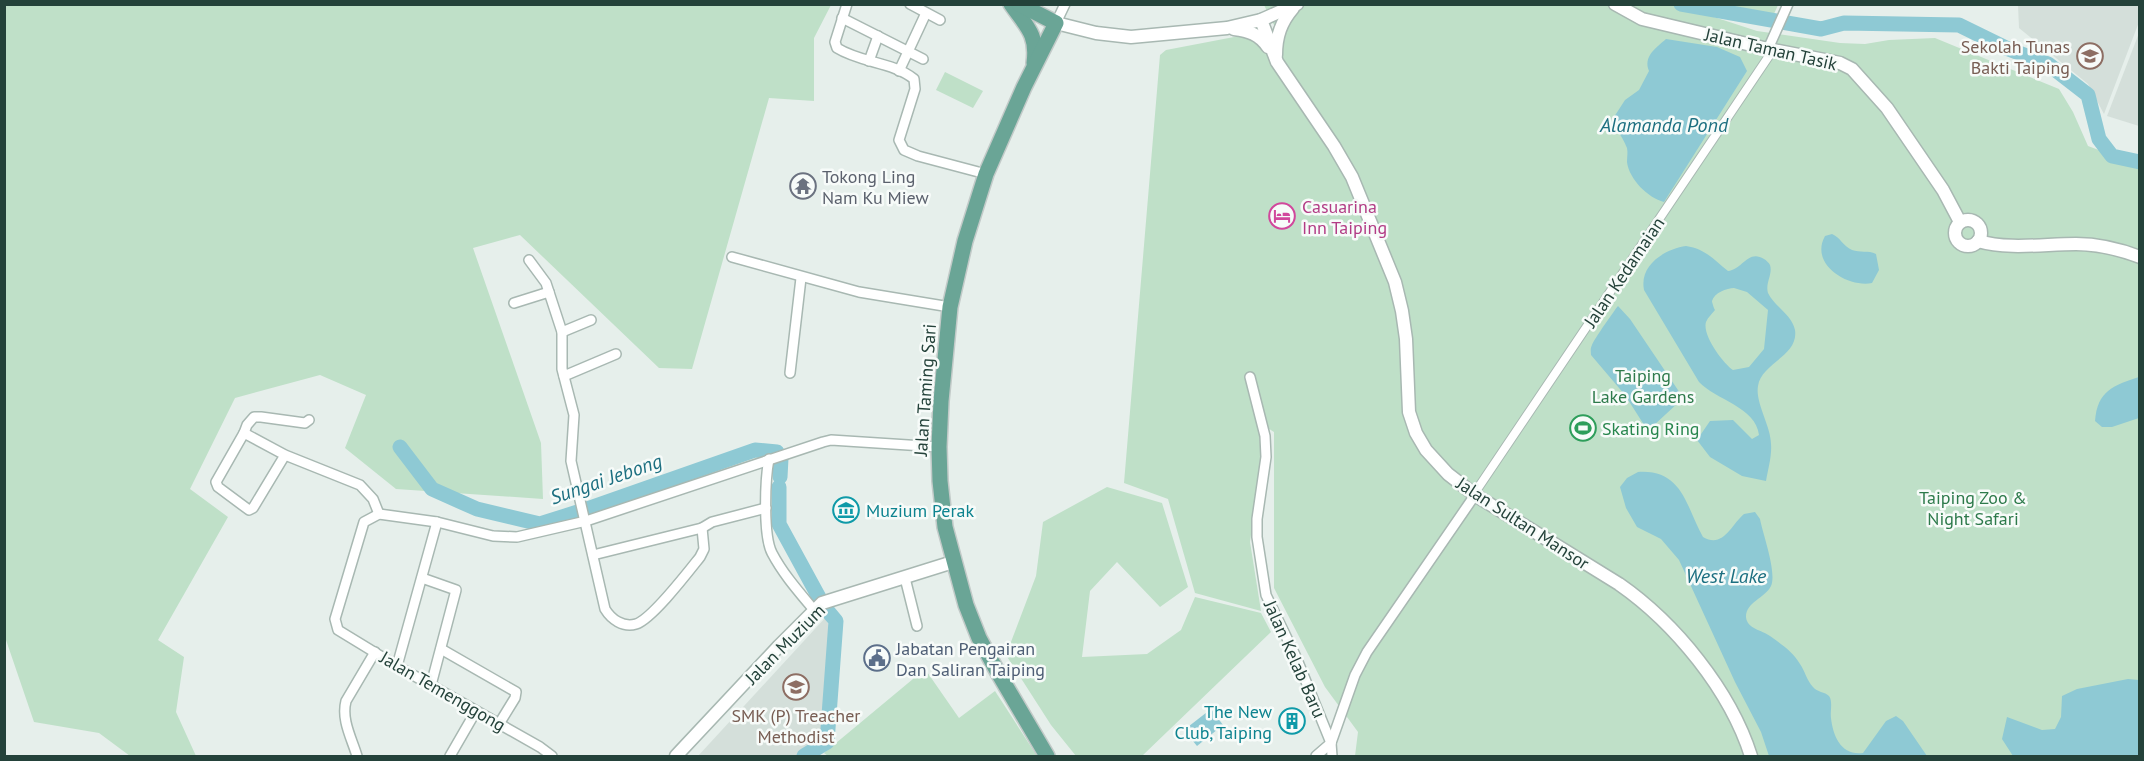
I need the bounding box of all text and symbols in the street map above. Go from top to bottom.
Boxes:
street label: Jalan Taman Tasik [1702,22,1840,75]
place label: Sekolah Tunas Bakti Taiping [1961,35,2070,79]
school or university icon: Sekolah Tunas Bakti Taiping [2075,41,2105,71]
water label: Alamanda Pond [1599,112,1729,138]
place label: Tokong Ling Nam Ku Miew [822,165,929,209]
temple icon: Tokong Ling Nam Ku Miew [788,171,818,201]
place label: Casuarina Inn Taiping [1302,195,1387,239]
hotel icon: Casuarina Inn Taiping [1267,201,1297,231]
street label: Jalan Kedamaian [1578,213,1669,332]
street label: Jalan Taming Sari [909,323,941,458]
park label: Taiping Lake Gardens [1592,364,1694,408]
sports icon: Skating Ring [1568,413,1598,443]
place label: Skating Ring [1602,417,1699,440]
water label: Sungai Jebong [547,448,665,510]
street label: Jalan Sultan Mansor [1452,471,1594,574]
park label: Taiping Zoo & Night Safari [1919,486,2027,530]
museum icon: Muzium Perak [831,495,861,525]
place label: Muzium Perak [866,499,975,522]
water label: West Lake [1686,563,1767,589]
street label: Jalan Kelab Baru [1258,596,1331,721]
street label: Jalan Muzium [739,599,830,690]
place label: Jabatan Pengairan Dan Saliran Taiping [895,637,1045,681]
public building icon: Jabatan Pengairan Dan Saliran Taiping [862,643,892,673]
street label: Jalan Temenggong [375,645,510,736]
school or university icon: SMK (P) Treacher Methodist [781,672,811,702]
place label: The New Club, Taiping [1174,700,1273,744]
place label: SMK (P) Treacher Methodist [732,704,860,748]
building icon: The New Club, Taiping [1277,706,1307,736]

